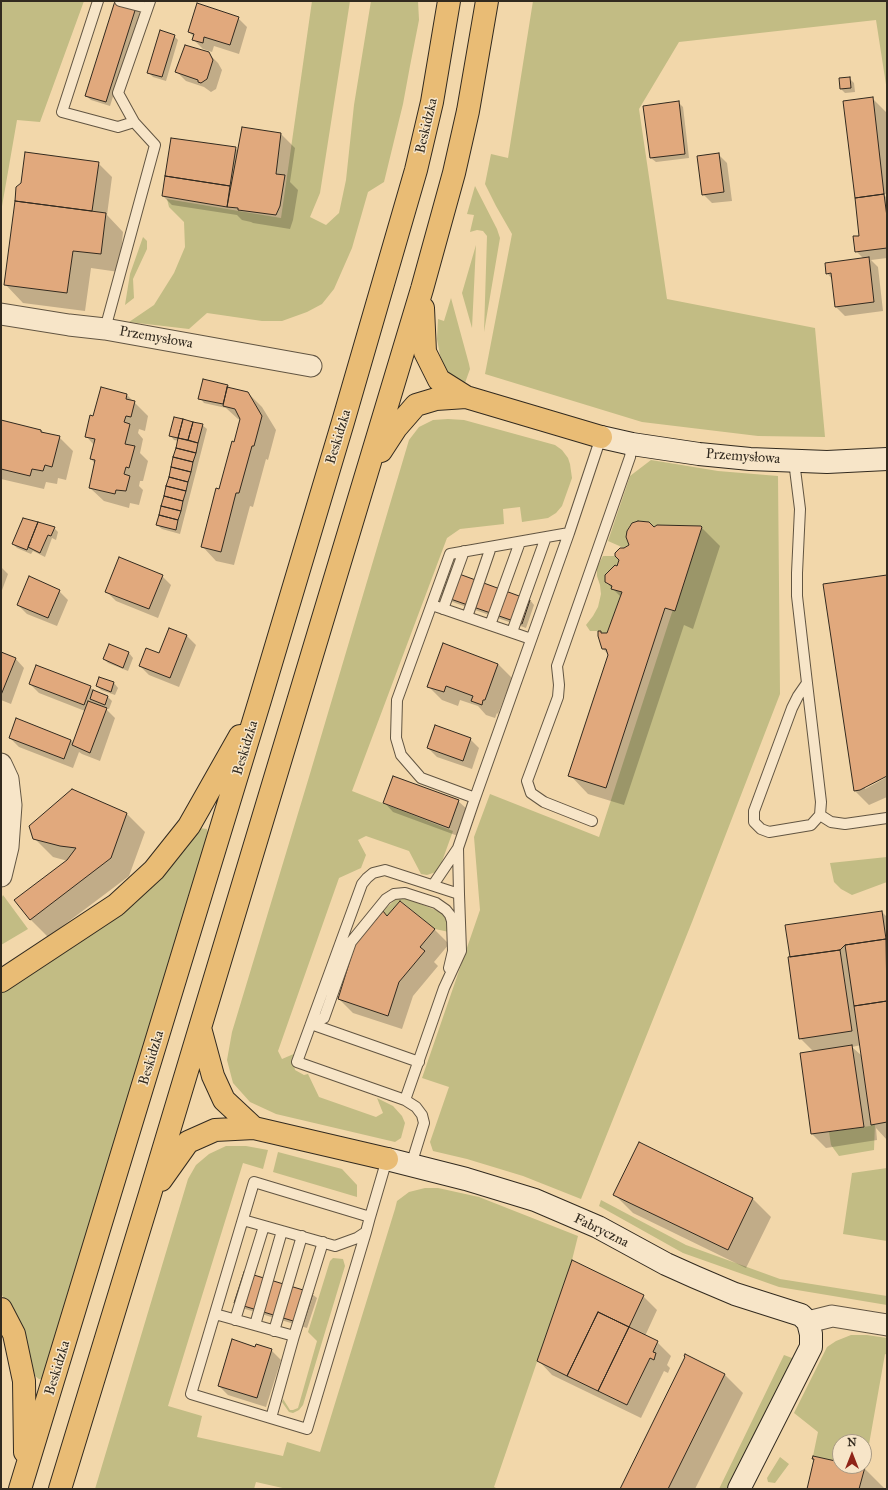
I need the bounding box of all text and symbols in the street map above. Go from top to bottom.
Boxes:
street label: Beskidzka [412,97,442,155]
street label: Przemysłowa [118,323,194,353]
street label: Beskidzka [323,408,355,466]
street label: Przemysłowa [705,446,781,468]
street label: Beskidzka [230,719,262,777]
street label: Beskidzka [136,1029,168,1087]
street label: Fabryczna [571,1211,631,1251]
street label: Beskidzka [42,1339,74,1397]
north arrow [832,1434,872,1474]
text: N [847,1436,857,1449]

